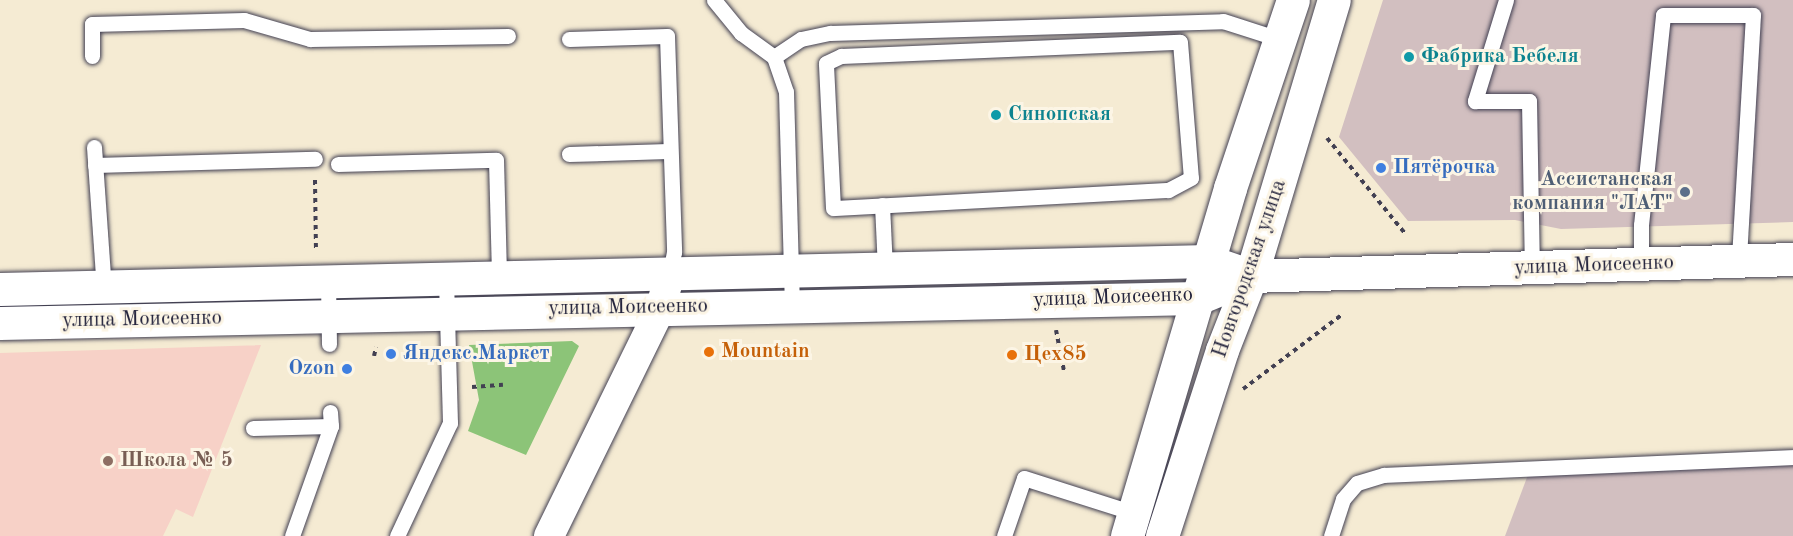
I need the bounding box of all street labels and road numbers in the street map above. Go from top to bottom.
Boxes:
street label: Новгородская улица [1208,176,1292,362]
street label: улица Моисеенко [1514,251,1674,281]
street label: улица Моисеенко [1033,283,1193,313]
street label: улица Моисеенко [548,294,708,322]
street label: улица Моисеенко [62,306,222,334]

